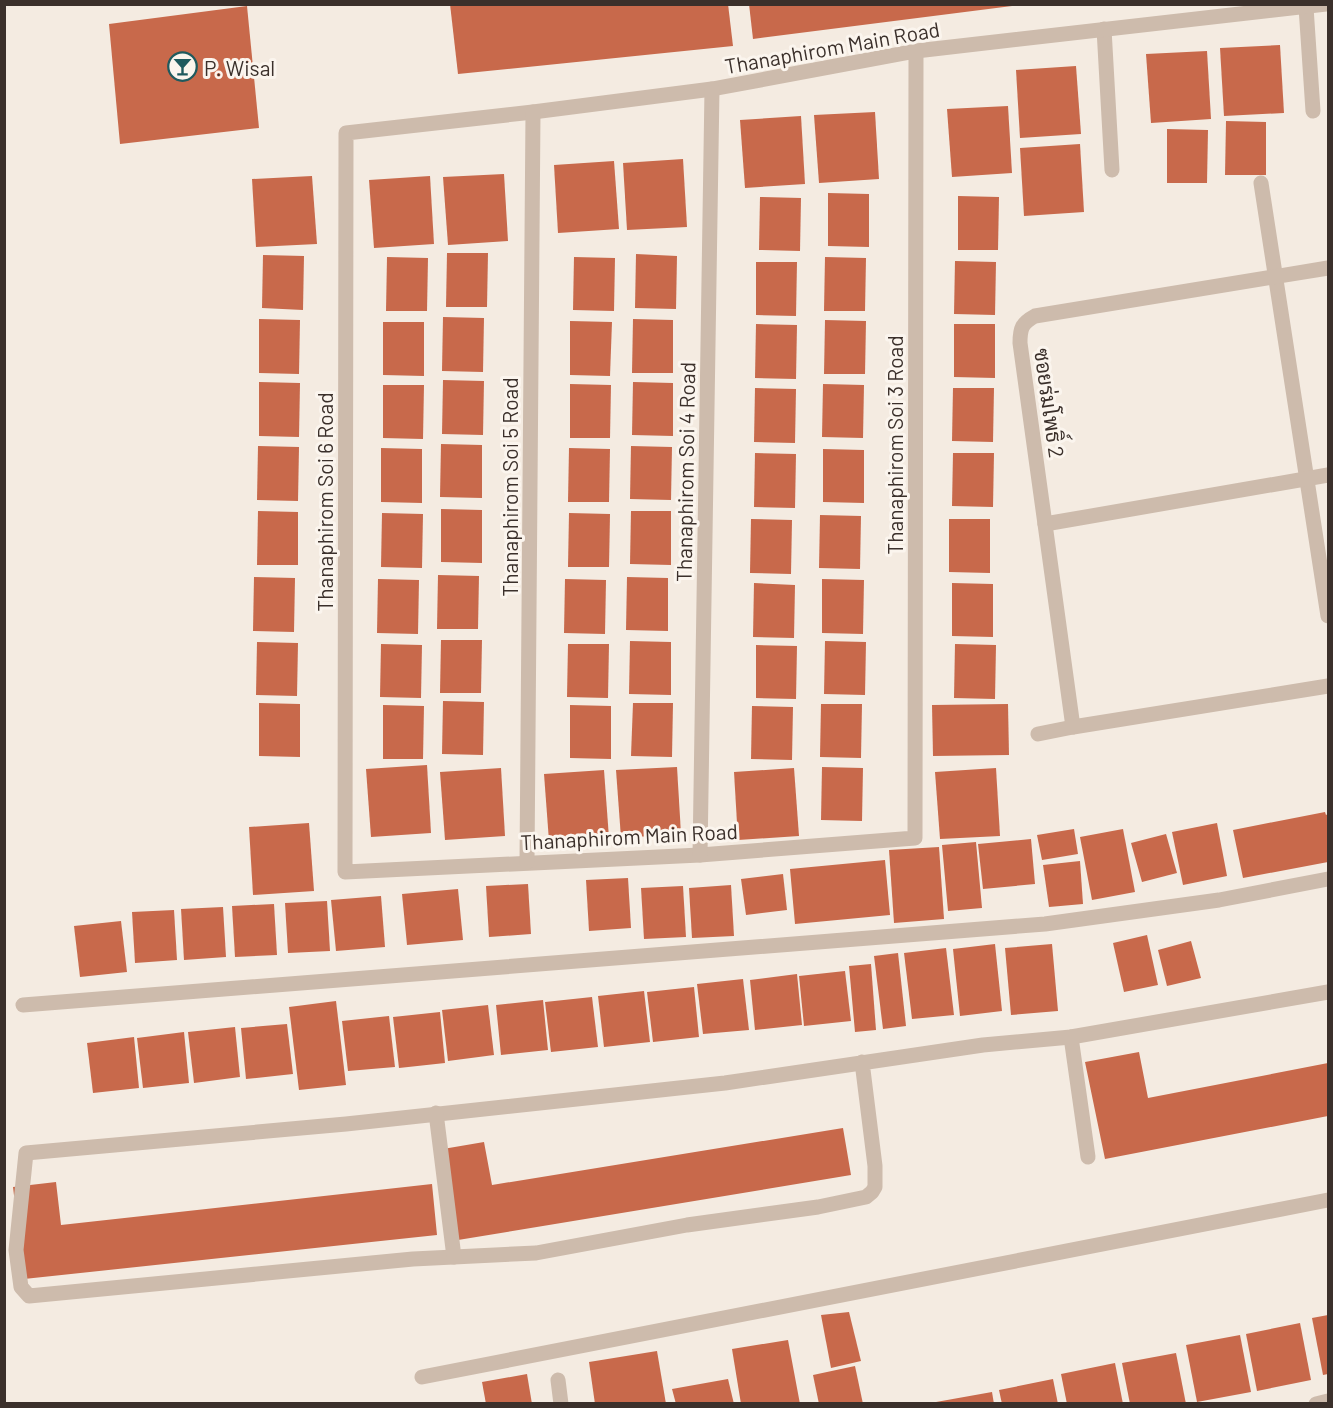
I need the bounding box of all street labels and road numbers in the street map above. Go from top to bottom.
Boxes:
street label: Thanaphirom Main Road [723,16,941,78]
street label: Thanaphirom Soi 3 Road [882,335,907,555]
street label: ซอยร่มโพธิ์ 2 [1030,346,1076,459]
street label: Thanaphirom Soi 4 Road [671,362,699,582]
street label: Thanaphirom Soi 5 Road [497,377,522,597]
street label: Thanaphirom Soi 6 Road [312,392,337,612]
street label: Thanaphirom Main Road [520,818,738,854]

